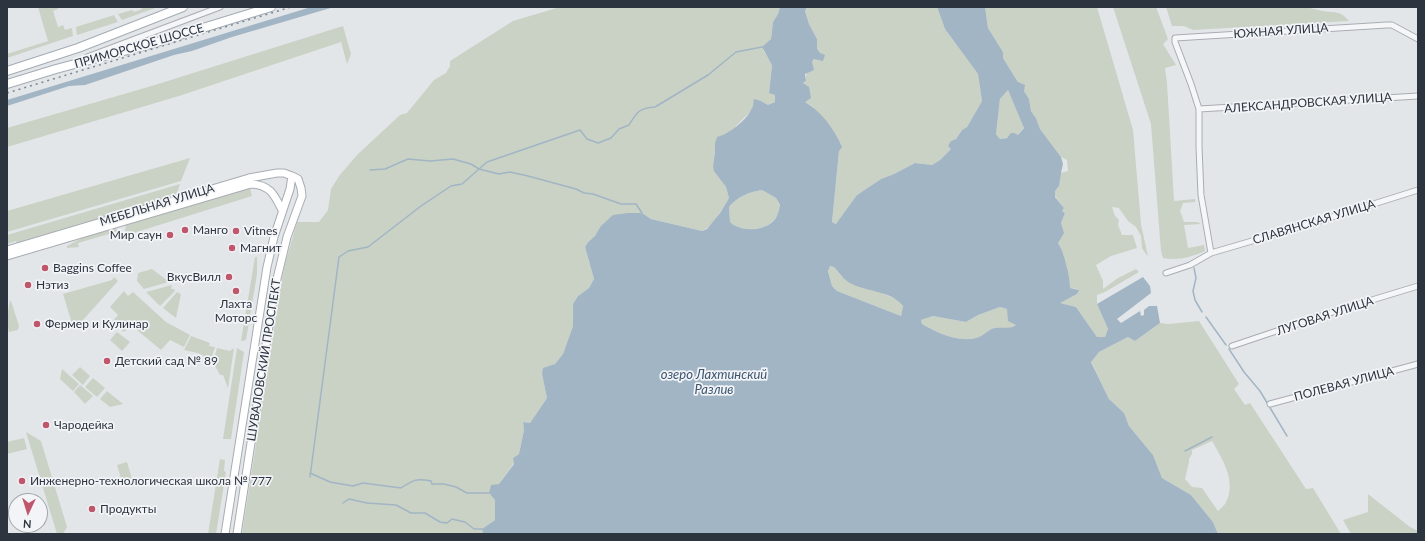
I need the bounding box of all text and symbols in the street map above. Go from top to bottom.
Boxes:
street label: ПРИМОРСКОЕ ШОССЕ [73,21,205,71]
street label: ЮЖНАЯ УЛИЦА [1233,21,1329,41]
street label: АЛЕКСАНДРОВСКАЯ УЛИЦА [1224,90,1392,116]
street label: МЕБЕЛЬНАЯ УЛИЦА [98,181,216,229]
street label: СЛАВЯНСКАЯ УЛИЦА [1251,197,1377,247]
place label: Манго [193,223,228,237]
place label: Vitnes [244,224,278,238]
marker: Манго [180,225,190,235]
marker: Vitnes [231,226,241,236]
place label: Мир саун [110,228,162,242]
marker: Мир саун [165,230,175,240]
place label: Магнит [240,241,282,255]
marker: Магнит [227,243,237,253]
place label: Baggins Coffee [53,261,132,275]
marker: Baggins Coffee [40,263,50,273]
place label: ВкусВилл [167,270,221,284]
marker: ВкусВилл [224,272,234,282]
place label: Нэтиз [36,278,69,292]
street label: ШУВАЛОВСКИЙ ПРОСПЕКТ [244,278,284,442]
marker: Нэтиз [23,280,33,290]
marker: Лахта Моторс [231,286,241,296]
street label: ЛУГОВАЯ УЛИЦА [1275,294,1375,338]
place label: Лахта Моторс [215,297,257,325]
place label: Фермер и Кулинар [45,317,148,331]
marker: Фермер и Кулинар [32,319,42,329]
place label: Детский сад № 89 [115,354,218,368]
marker: Детский сад № 89 [102,356,112,366]
street label: ПОЛЕВАЯ УЛИЦА [1293,364,1395,404]
water label: озеро Лахтинский Разлив [661,367,767,398]
place label: Чародейка [54,418,114,432]
marker: Чародейка [41,420,51,430]
place label: Инженерно-технологическая школа № 777 [30,474,272,488]
marker: Инженерно-технологическая школа № 777 [17,476,27,486]
north arrow [8,493,48,533]
place label: Продукты [100,502,156,516]
marker: Продукты [87,504,97,514]
text: N [23,518,32,531]

